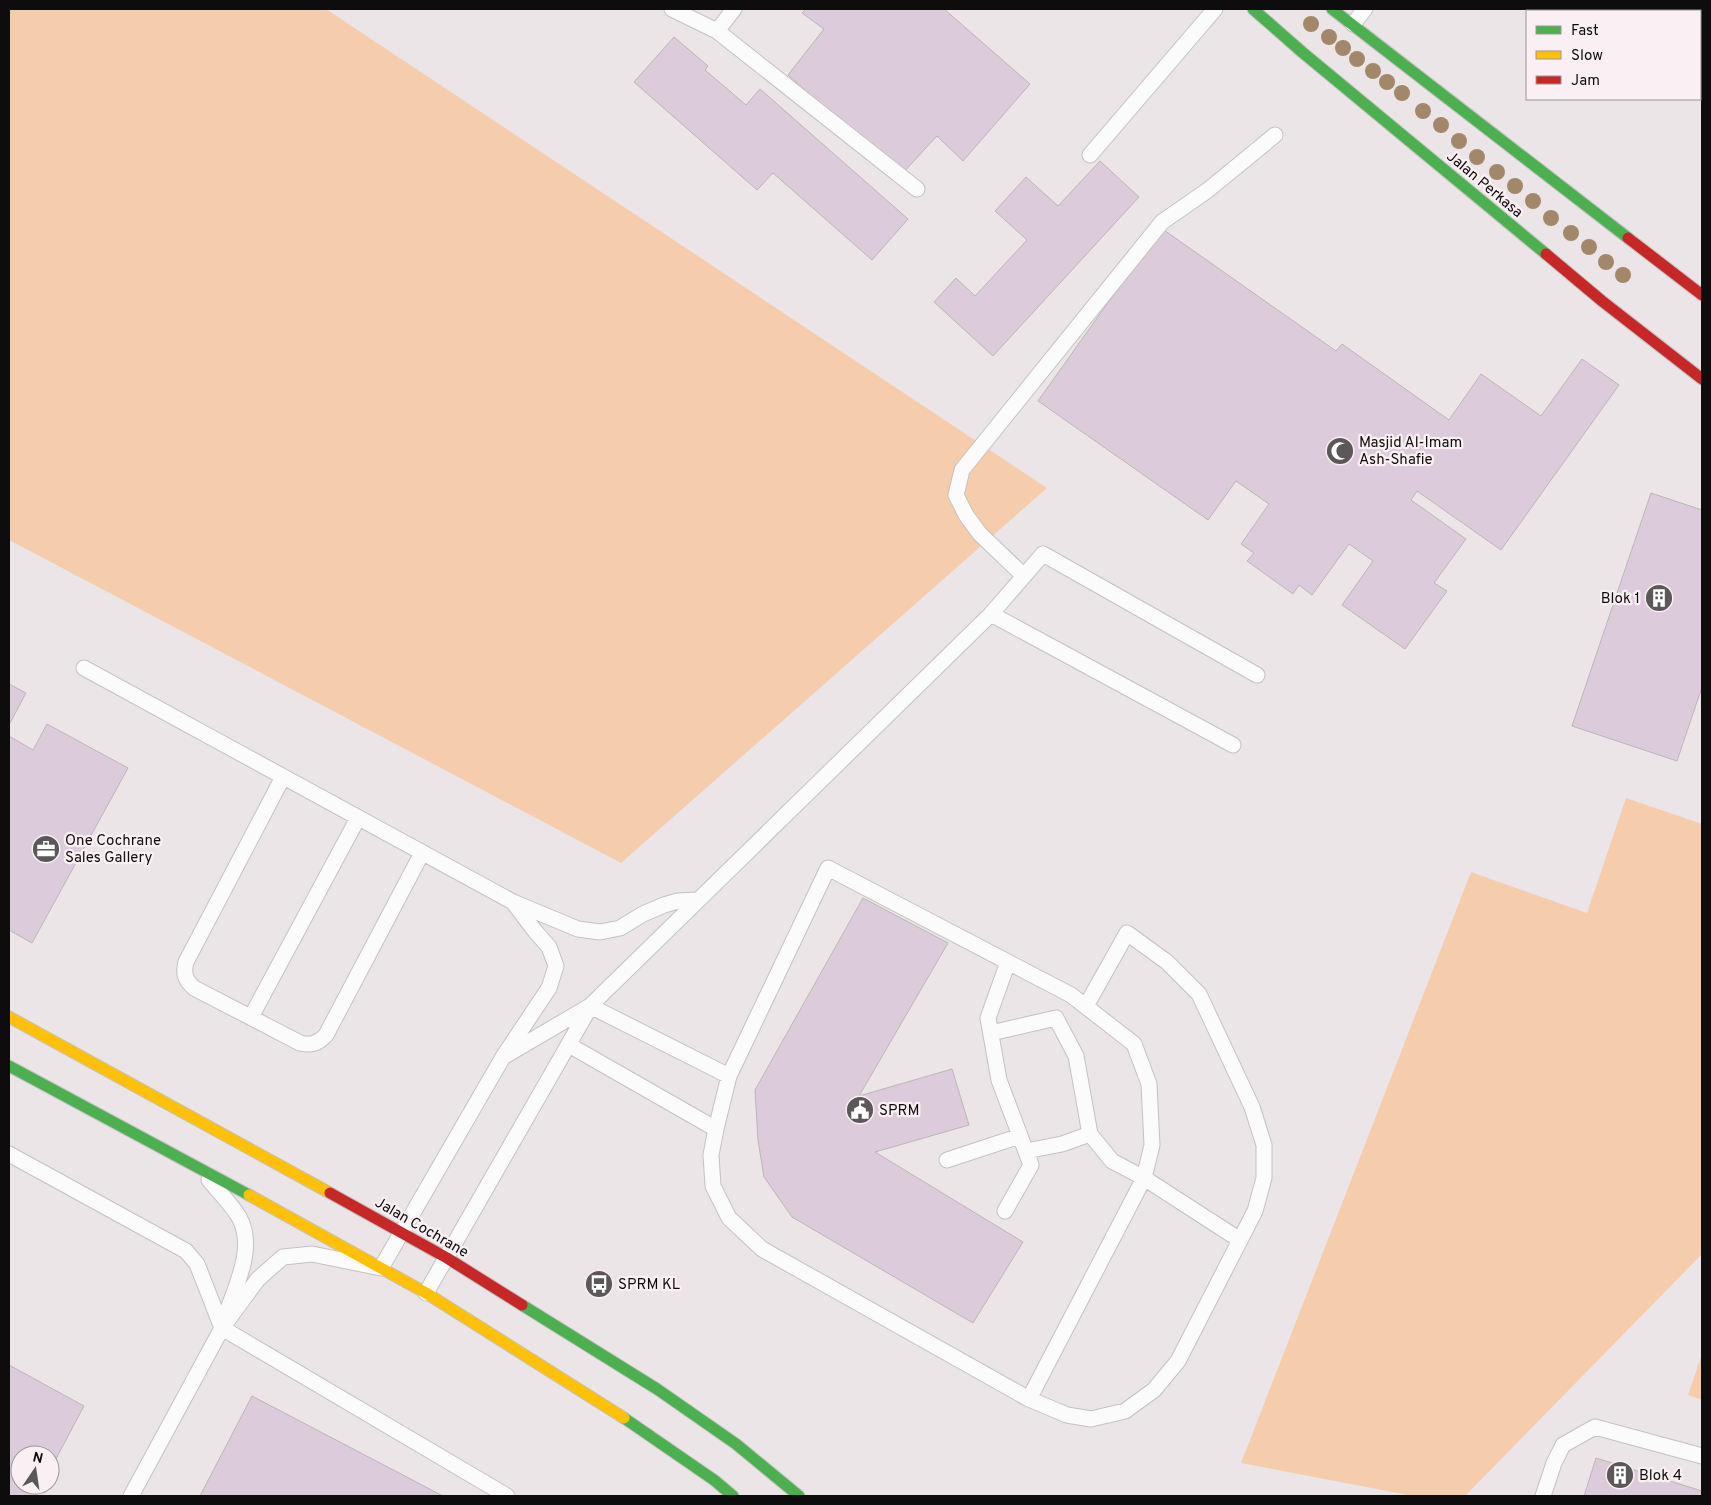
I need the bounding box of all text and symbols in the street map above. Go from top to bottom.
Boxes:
legend [1526,10,1701,100]
text: Fast [1571,22,1599,41]
text: Slow [1571,47,1603,66]
text: Jam [1571,72,1600,91]
street label: Jalan Perkasa [1442,148,1526,223]
place label: Masjid Al-Imam Ash-Shafie [1359,434,1462,470]
mosque icon: Masjid Al-Imam Ash-Shafie [1325,436,1355,466]
building icon: Blok 1 [1644,583,1674,613]
place label: Blok 1 [1601,590,1640,609]
place label: One Cochrane Sales Gallery [65,832,161,868]
office icon: One Cochrane Sales Gallery [31,834,61,864]
public building icon: SPRM [845,1095,875,1125]
place label: SPRM [879,1102,919,1121]
street label: Jalan Cochrane [371,1194,471,1263]
bus stop icon: SPRM KL [584,1269,614,1299]
place label: SPRM KL [618,1276,680,1295]
north arrow [10,1445,60,1495]
text: N [31,1449,44,1468]
building icon: Blok 4 [1605,1460,1635,1490]
place label: Blok 4 [1639,1467,1682,1486]

